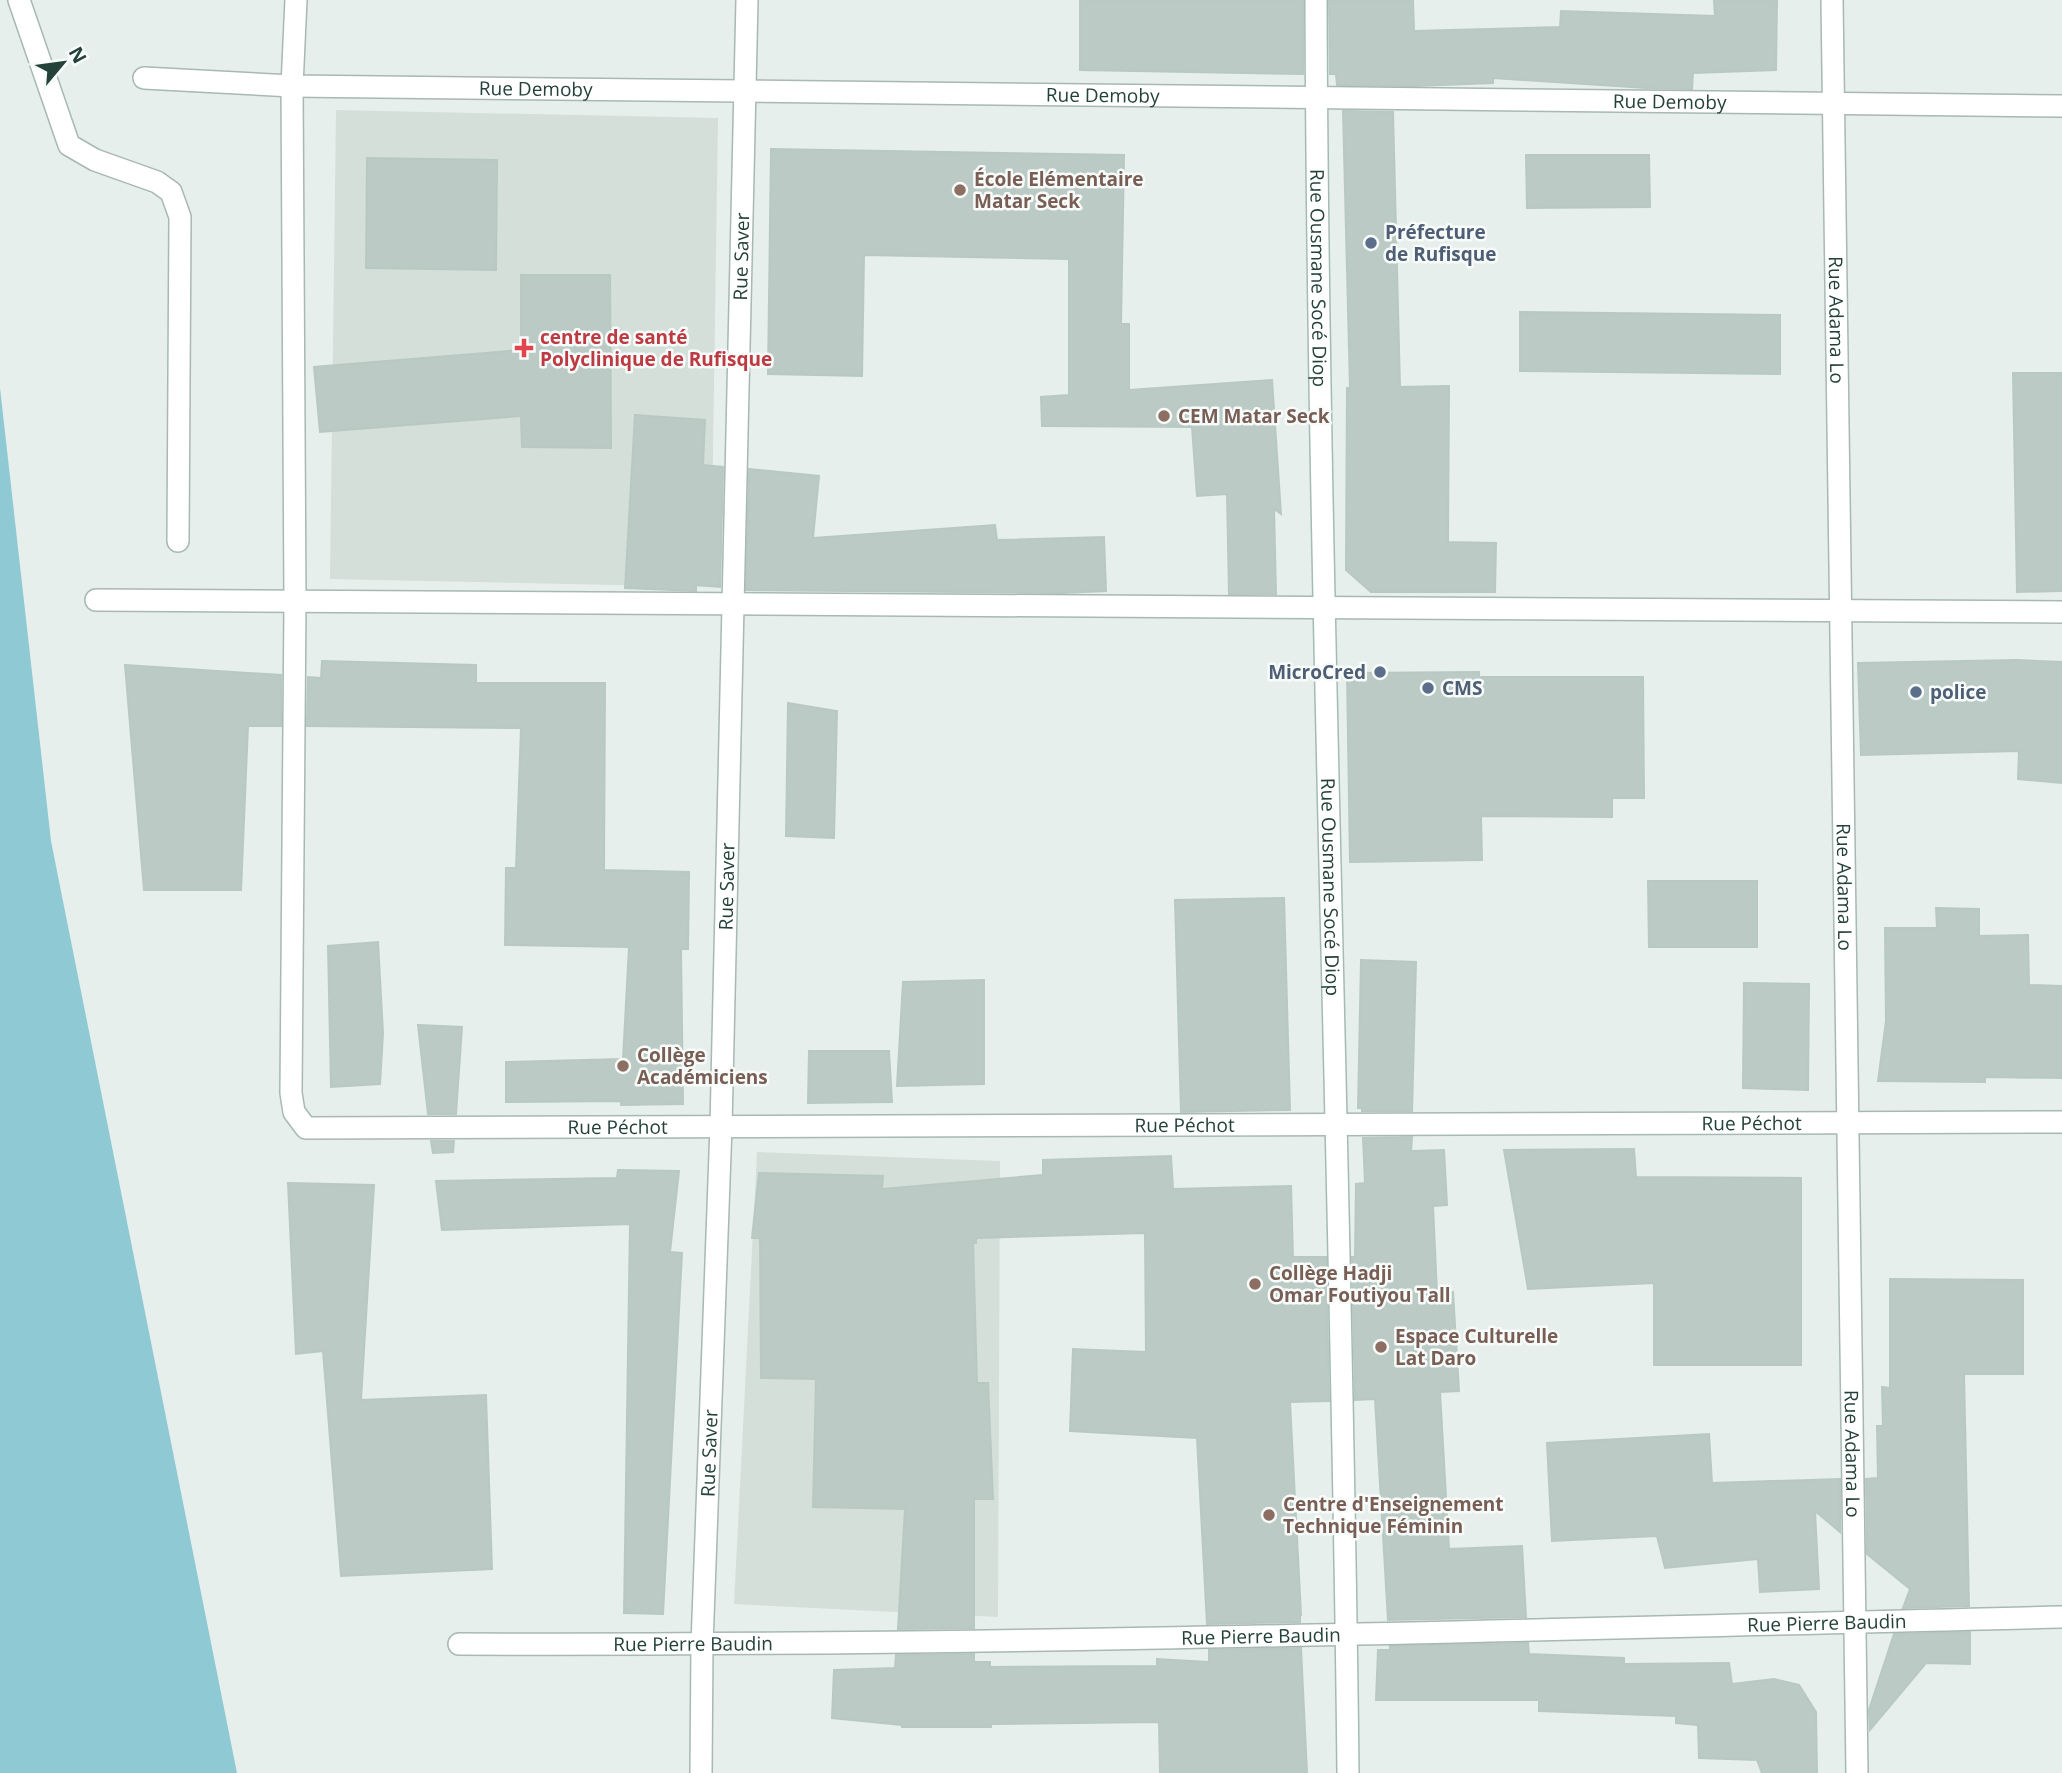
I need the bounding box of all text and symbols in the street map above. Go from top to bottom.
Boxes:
north arrow [28,28,98,98]
text: N [63,42,93,68]
street label: Rue Demoby [479,75,593,102]
street label: Rue Demoby [1046,82,1160,109]
street label: Rue Demoby [1613,88,1727,115]
place label: École Elémentaire Matar Seck [974,166,1144,214]
street label: Rue Ousmane Socé Diop [1304,169,1333,387]
marker: École Elémentaire Matar Seck [952,182,968,198]
street label: Rue Saver [727,212,755,301]
place label: Préfecture de Rufisque [1385,219,1497,267]
marker: Préfecture de Rufisque [1363,235,1379,251]
street label: Rue Adama Lo [1823,256,1850,384]
place label: centre de santé Polyclinique de Rufisque [540,324,772,372]
marker: centre de santé Polyclinique de Rufisque [514,338,534,358]
place label: CEM Matar Seck [1178,403,1330,429]
marker: CEM Matar Seck [1156,408,1172,424]
place label: MicroCred [1268,659,1366,685]
marker: MicroCred [1372,664,1388,680]
place label: CMS [1442,675,1483,701]
place label: police [1930,679,1986,705]
marker: CMS [1420,680,1436,696]
marker: police [1908,684,1924,700]
street label: Rue Ousmane Socé Diop [1315,778,1346,996]
street label: Rue Adama Lo [1831,823,1858,951]
street label: Rue Saver [713,842,741,931]
place label: Collège Académiciens [637,1042,768,1090]
marker: Collège Académiciens [615,1058,631,1074]
street label: Rue Péchot [1702,1110,1802,1136]
street label: Rue Péchot [1135,1112,1235,1138]
street label: Rue Péchot [568,1114,668,1140]
place label: Collège Hadji Omar Foutiyou Tall [1269,1260,1451,1308]
marker: Collège Hadji Omar Foutiyou Tall [1247,1276,1263,1292]
place label: Espace Culturelle Lat Daro [1395,1323,1558,1371]
marker: Espace Culturelle Lat Daro [1373,1339,1389,1355]
street label: Rue Adama Lo [1839,1390,1866,1518]
street label: Rue Saver [694,1408,724,1498]
place label: Centre d'Enseignement Technique Féminin [1283,1491,1504,1539]
marker: Centre d'Enseignement Technique Féminin [1261,1507,1277,1523]
street label: Rue Pierre Baudin [1747,1608,1907,1638]
street label: Rue Pierre Baudin [1181,1621,1341,1651]
street label: Rue Pierre Baudin [613,1630,773,1657]

